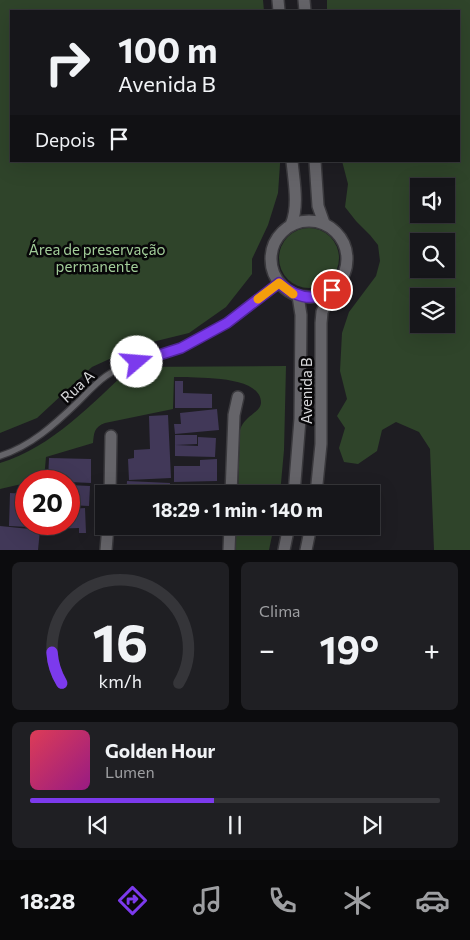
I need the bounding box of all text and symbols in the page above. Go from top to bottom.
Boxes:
text: 100 m [118,27,218,70]
icon: right [35,30,100,95]
text: Avenida B [118,70,216,97]
icon: arrive [105,125,133,153]
text: Depois [35,128,95,151]
map controls [410,178,455,333]
button: sound [410,178,455,223]
button: search [410,233,455,278]
park label: Área de preservação permanente [29,239,166,275]
pin [311,269,353,311]
icon: arrive [318,276,346,304]
button: layers [410,288,455,333]
position arrow [110,335,162,387]
street label: Avenida B [297,357,315,424]
street label: Rua A [56,366,98,406]
speed limit sign: 20 [15,470,80,535]
text: 18:29 · 1 min · 140 m [152,498,323,521]
text: Clima [259,601,300,620]
text: 16 [93,609,148,673]
text: 19° [319,625,379,672]
text: − [259,632,275,666]
text: + [424,632,440,666]
text: km/h [99,670,142,692]
text: Golden Hour [105,739,215,762]
text: Lumen [105,762,155,781]
icon: previous [84,811,112,839]
icon: pause [221,811,249,839]
icon: next [358,811,386,839]
icon: directions [115,883,150,918]
icon: music [190,883,225,918]
icon: phone [265,883,300,918]
icon: climate [340,883,375,918]
icon: car [415,883,450,918]
text: 18:28 [20,887,75,914]

